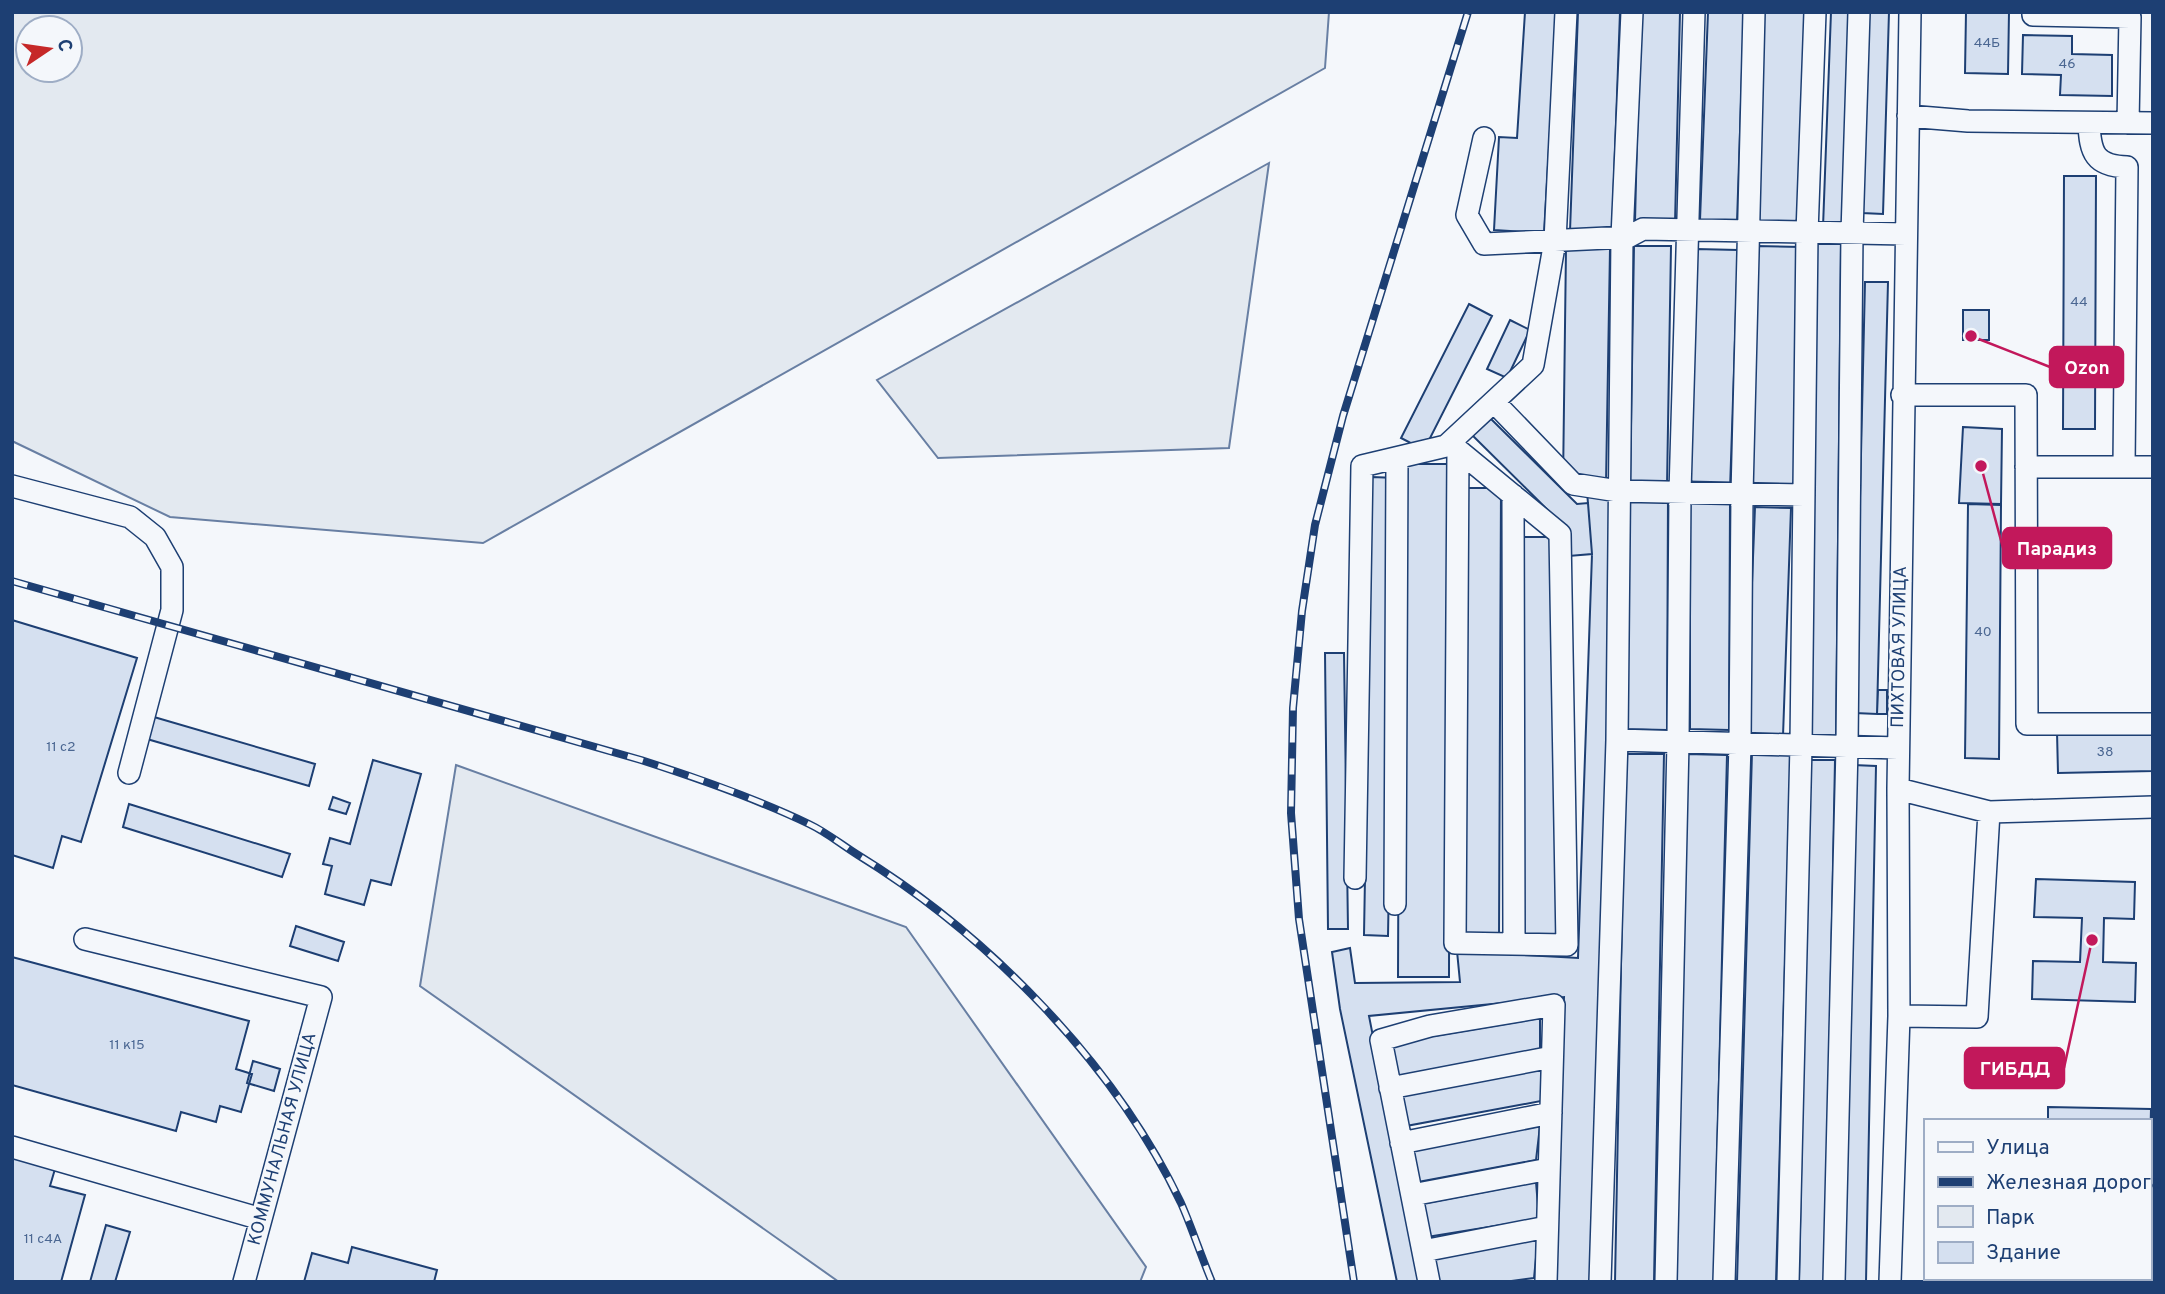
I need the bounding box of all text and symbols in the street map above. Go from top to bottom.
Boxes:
north arrow [14,14,84,84]
house number: 44Б [1974,35,2000,52]
text: С [51,37,77,54]
house number: 46 [2058,56,2076,73]
house number: 44 [2070,294,2088,311]
callout: Ozon [2050,347,2123,387]
text: Ozon [2064,357,2110,381]
callout: Парадиз [2003,528,2111,568]
text: Парадиз [2017,538,2097,562]
street label: ПИХТОВАЯ УЛИЦА [1887,566,1913,728]
house number: 40 [1974,624,1992,641]
house number: 11 с2 [46,739,76,756]
house number: 38 [2097,744,2113,761]
street label: КОММУНАЛЬНАЯ УЛИЦА [243,1030,323,1248]
house number: 11 к15 [109,1037,145,1054]
callout: ГИБДД [1965,1048,2064,1088]
text: ГИБДД [1980,1058,2050,1082]
legend [1924,1119,2151,1280]
text: Улица [1986,1135,2050,1162]
text: Железная дорога [1986,1170,2162,1197]
text: Парк [1986,1205,2035,1232]
house number: 11 с4А [24,1231,62,1248]
text: Здание [1986,1240,2061,1267]

